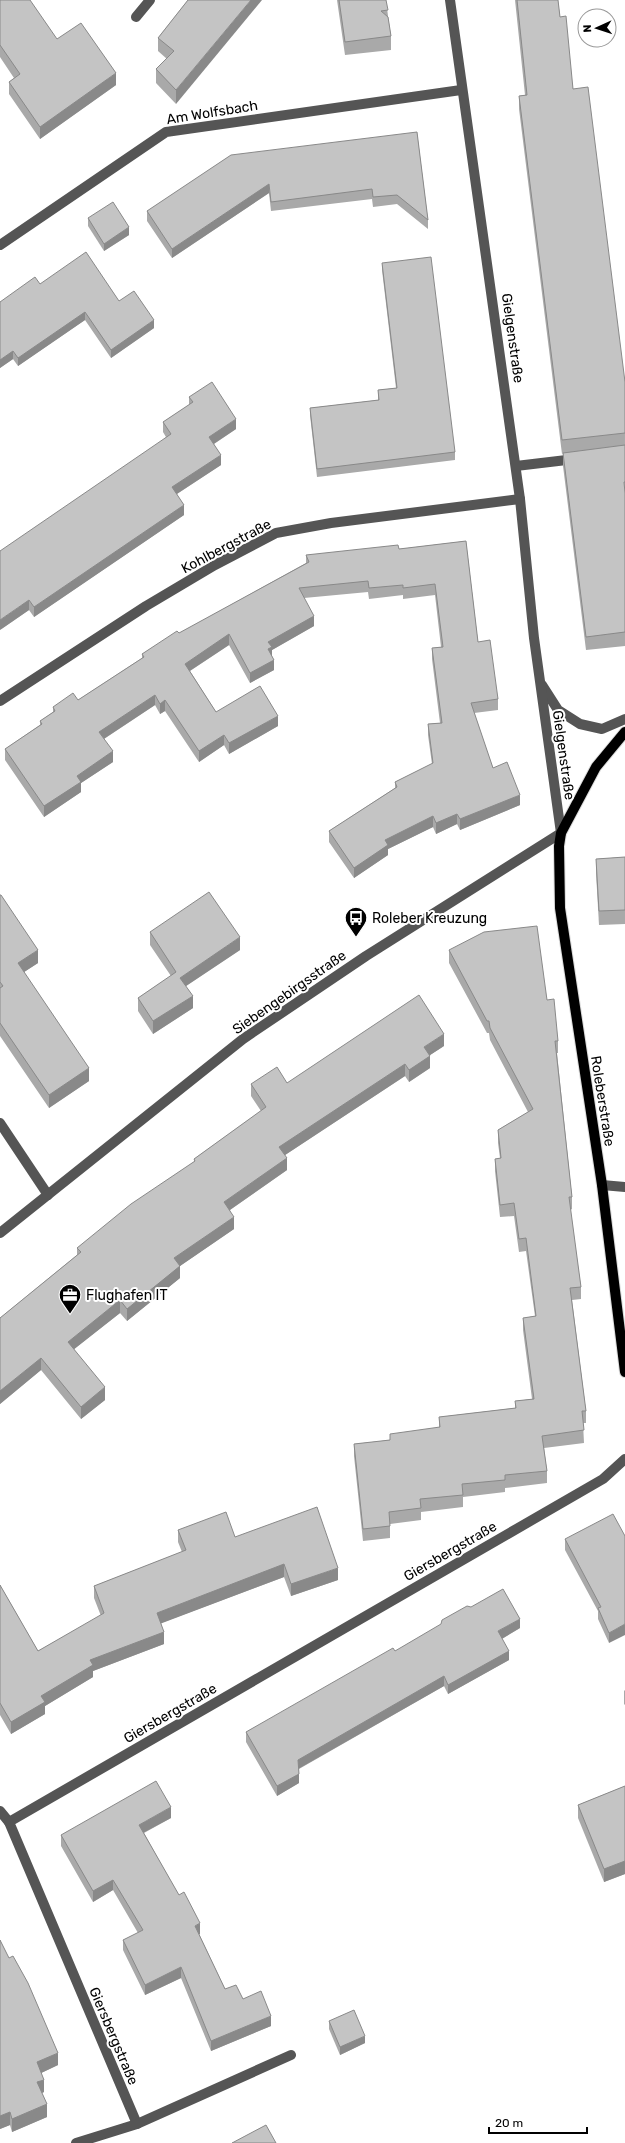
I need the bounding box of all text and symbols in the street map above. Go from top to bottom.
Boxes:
north arrow [577,8,617,48]
text: N [581,24,594,33]
street label: Am Wolfsbach [165,97,259,128]
street label: Gielgenstraße [498,292,527,384]
street label: Kohlbergstraße [178,516,274,577]
street label: Gielgenstraße [549,709,578,801]
bus stop icon: Roleber Kreuzung [343,905,369,938]
place label: Roleber Kreuzung [372,910,487,927]
street label: Siebengebirgsstraße [229,947,349,1038]
street label: Roleberstraße [587,1055,618,1148]
office icon: Flughafen IT [57,1282,83,1315]
place label: Flughafen IT [86,1287,168,1304]
street label: Giersbergstraße [401,1518,500,1585]
street label: Giersbergstraße [121,1680,220,1747]
street label: Giersbergstraße [85,1985,142,2088]
scale bar [489,2109,587,2135]
text: 20 m [495,2116,523,2130]

